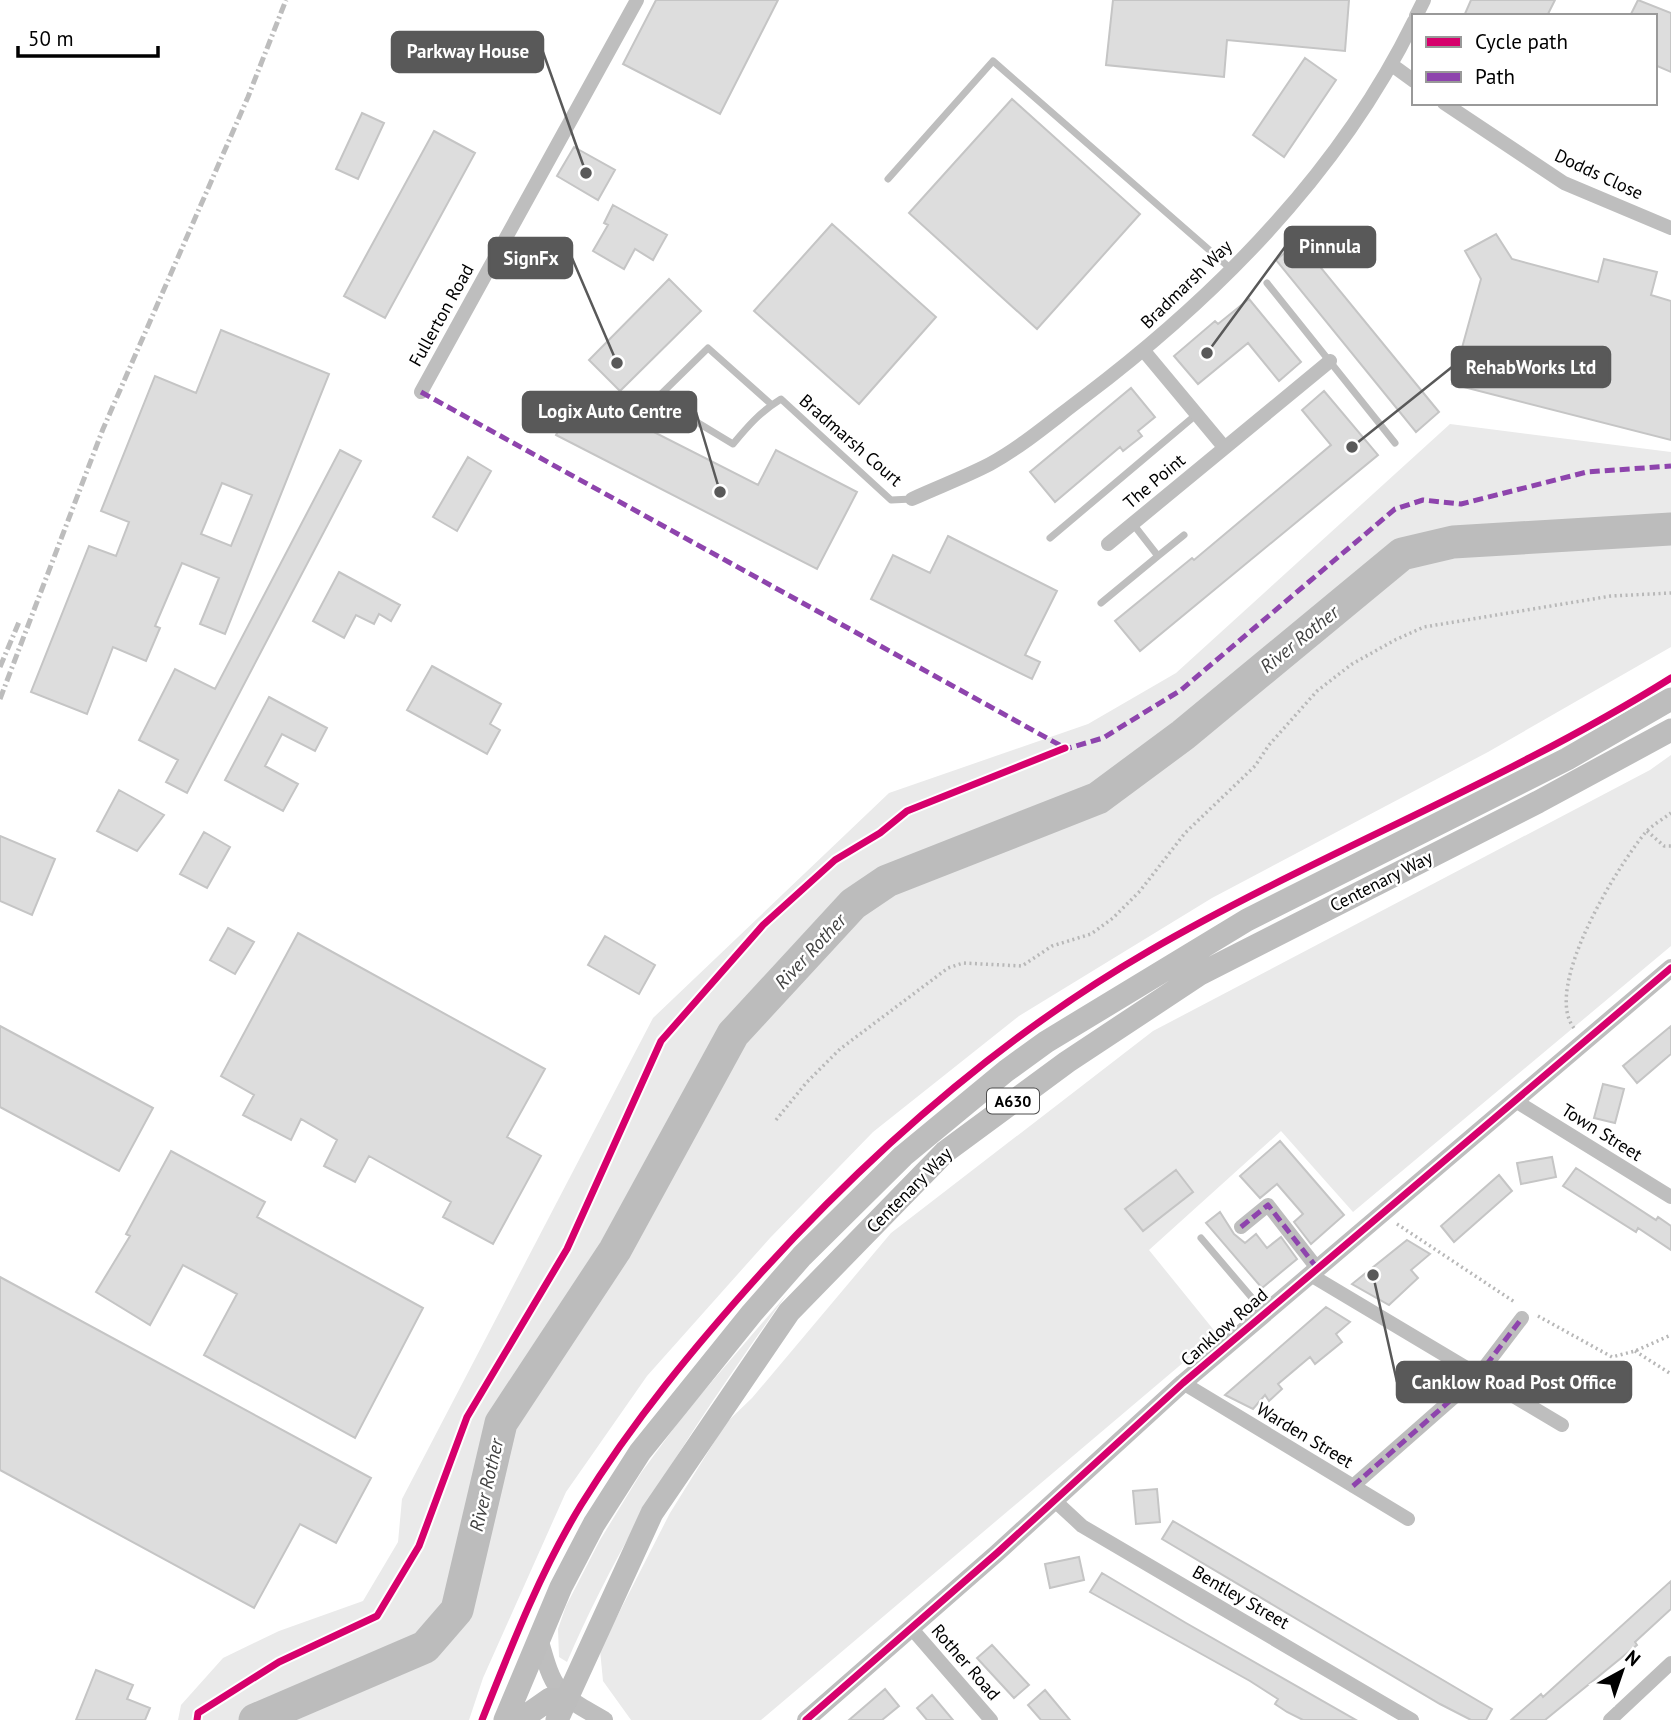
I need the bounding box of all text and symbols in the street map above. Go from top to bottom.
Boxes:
scale bar [18,14,158,58]
legend [1412,14,1657,105]
text: 50 m [28,25,74,52]
text: Cycle path [1475,28,1568,55]
callout: Parkway House [392,32,543,72]
text: Parkway House [407,39,529,63]
text: Path [1475,63,1515,90]
street label: Dodds Close [1551,143,1647,205]
callout: Pinnula [1285,227,1375,267]
street label: Bradmarsh Way [1135,234,1237,333]
text: Pinnula [1299,234,1361,258]
callout: SignFx [489,238,572,278]
text: SignFx [503,246,559,270]
street label: Fullerton Road [403,260,479,370]
callout: RehabWorks Ltd [1452,347,1610,387]
text: RehabWorks Ltd [1466,355,1596,379]
street label: Bradmarsh Court [795,389,907,491]
callout: Logix Auto Centre [523,392,696,432]
text: Logix Auto Centre [538,399,682,423]
street label: The Point [1118,449,1190,513]
water label: River Rother [1255,599,1344,678]
street label: Centenary Way [1326,845,1437,917]
water label: River Rother [769,907,852,994]
road number: A630 [987,1088,1039,1114]
street label: Town Street [1557,1098,1647,1166]
street label: Centenary Way [861,1142,957,1238]
street label: Canklow Road [1176,1283,1272,1371]
callout: Canklow Road Post Office [1397,1362,1631,1402]
text: Canklow Road Post Office [1412,1370,1616,1394]
street label: Warden Street [1253,1397,1357,1473]
water label: River Rother [464,1435,509,1534]
street label: Bentley Street [1188,1560,1294,1634]
street label: Rother Road [927,1619,1005,1705]
north arrow [1587,1636,1657,1706]
text: N [1620,1645,1645,1671]

